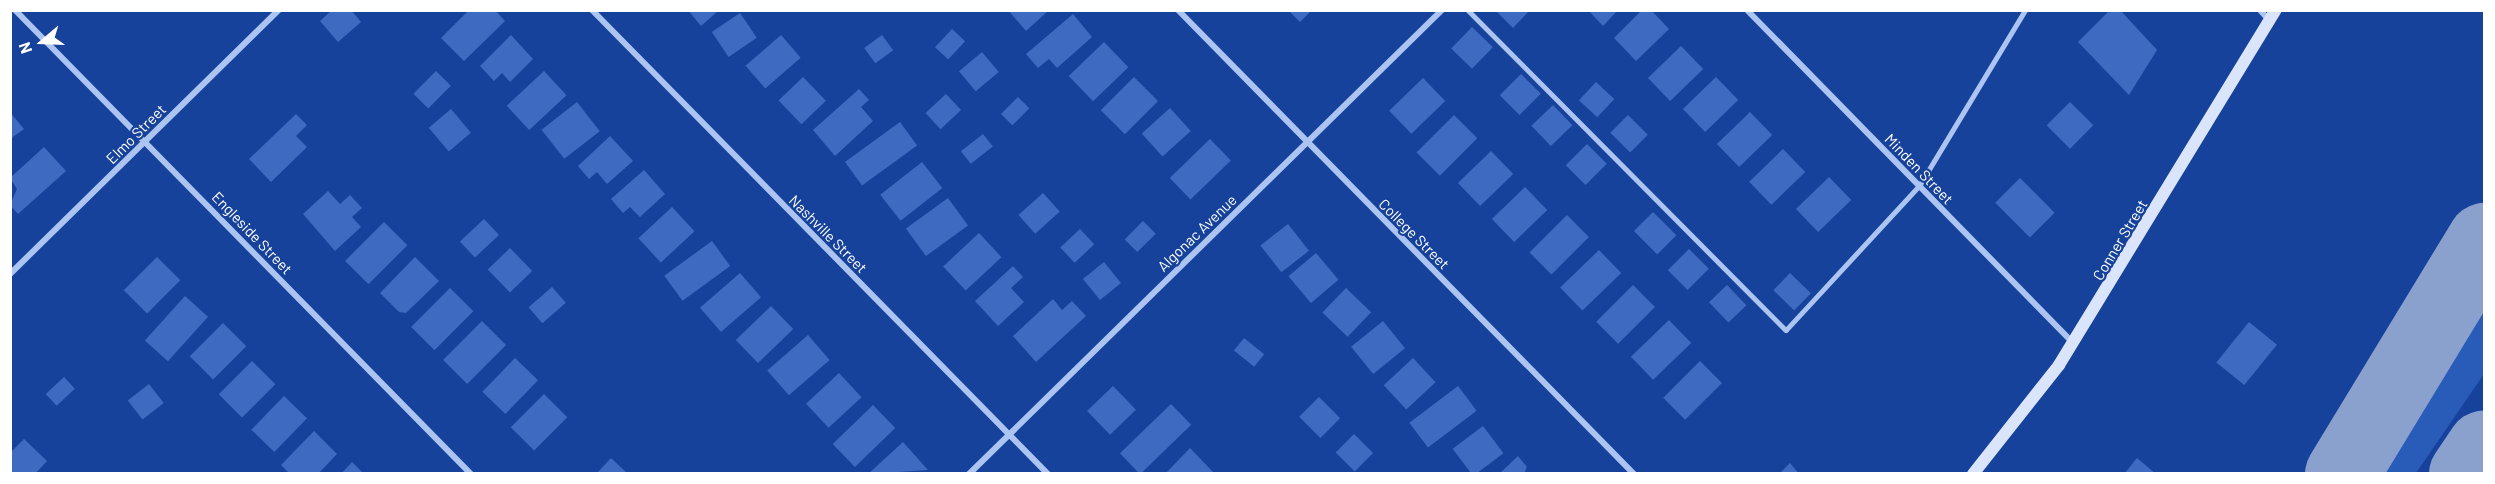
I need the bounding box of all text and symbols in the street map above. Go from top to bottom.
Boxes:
north arrow [12,12,72,72]
text: N [14,40,35,56]
street label: Elmo Street [102,100,170,168]
street label: Minden Street [1881,130,1957,208]
street label: Engleside Street [208,188,296,278]
street label: Nashville Street [785,191,871,277]
street label: Algonac Avenue [1154,191,1240,275]
street label: College Street [1375,195,1453,273]
street label: Conner Street [2089,196,2151,284]

